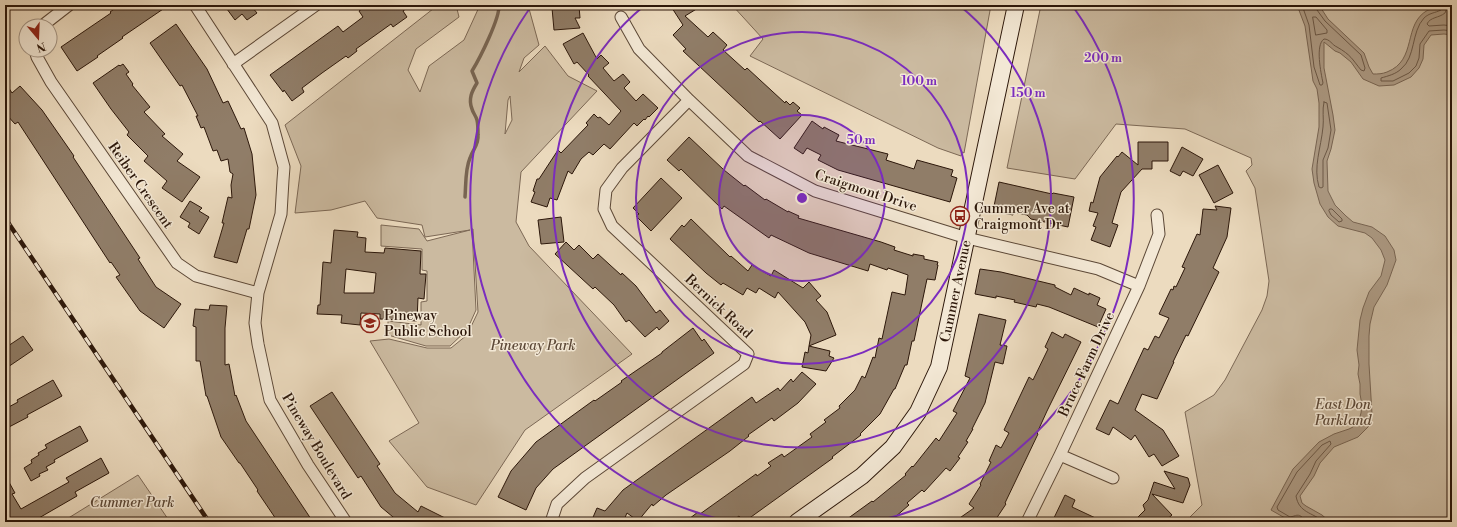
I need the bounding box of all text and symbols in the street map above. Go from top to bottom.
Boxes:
north arrow [18,18,58,58]
text: N [34,38,47,55]
text: 200 m [1084,51,1122,66]
text: 100 m [901,74,937,89]
text: 150 m [1011,86,1045,101]
text: 50 m [846,133,876,148]
street label: Reiber Crescent [104,139,177,232]
street label: Craigmont Drive [812,166,919,216]
centre of rings [795,191,809,205]
place label: Cummer Ave at Craigmont Dr [974,200,1070,234]
bus stop icon: Cummer Ave at Craigmont Dr [949,205,971,227]
street label: Cummer Avenue [936,238,976,344]
street label: Bernick Road [680,270,756,343]
place label: Pineway Public School [384,307,472,341]
street label: Bruce Farm Drive [1054,309,1119,421]
school or university icon: Pineway Public School [359,312,381,334]
park label: Pineway Park [489,337,576,355]
street label: Pineway Boulevard [277,390,355,503]
park label: East Don Parkland [1314,396,1372,430]
park label: Cummer Park [90,494,174,512]

